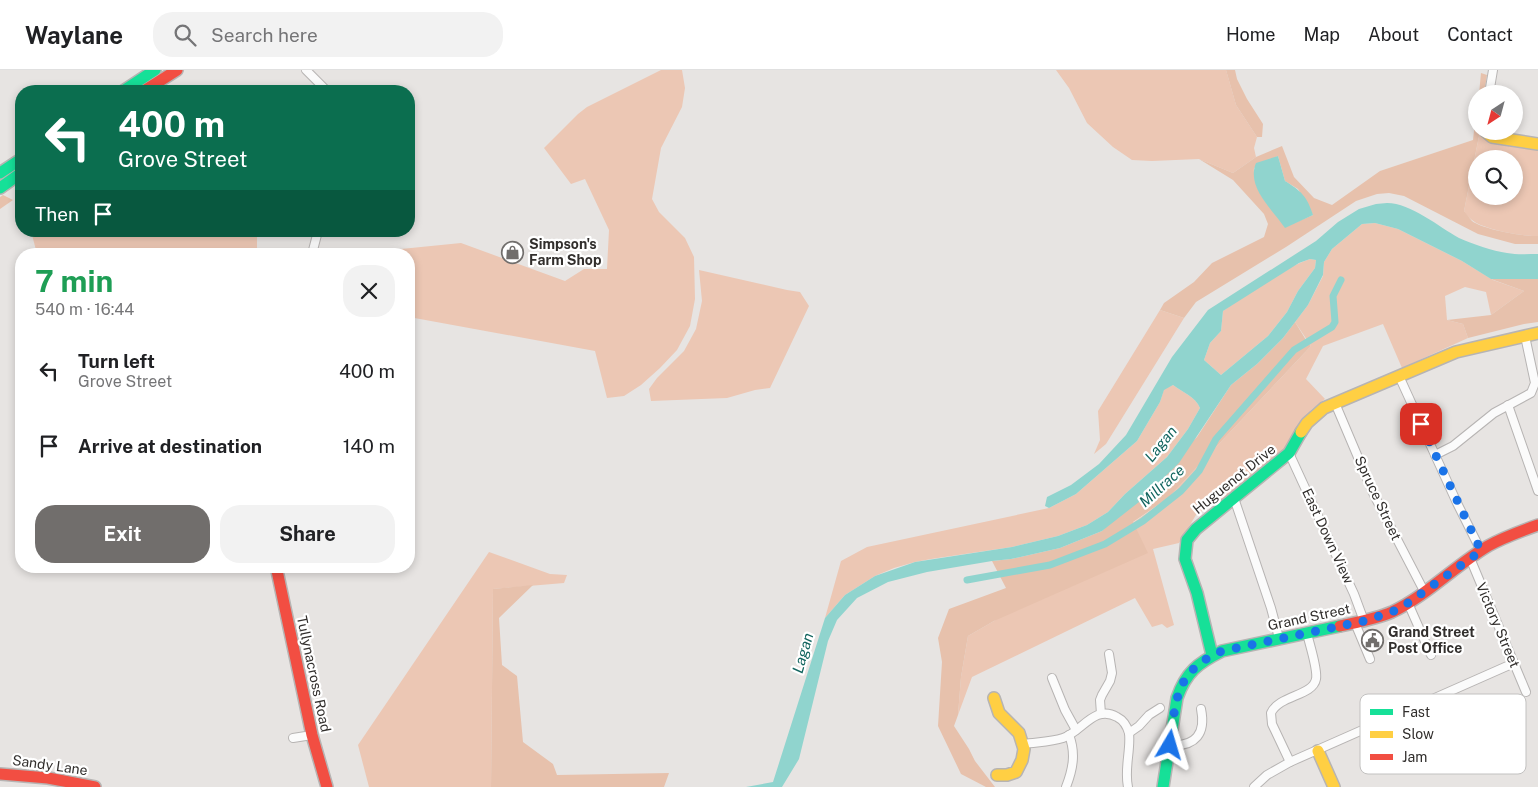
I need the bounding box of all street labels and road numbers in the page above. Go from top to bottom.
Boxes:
street label: Huguenot Drive [1190,441,1278,517]
street label: Spruce Street [1352,453,1404,543]
street label: East Down View [1299,486,1357,586]
street label: Victory Street [1473,580,1523,670]
street label: Grand Street [1266,600,1352,634]
street label: Tullynacross Road [294,614,334,734]
street label: Sandy Lane [11,752,89,778]

